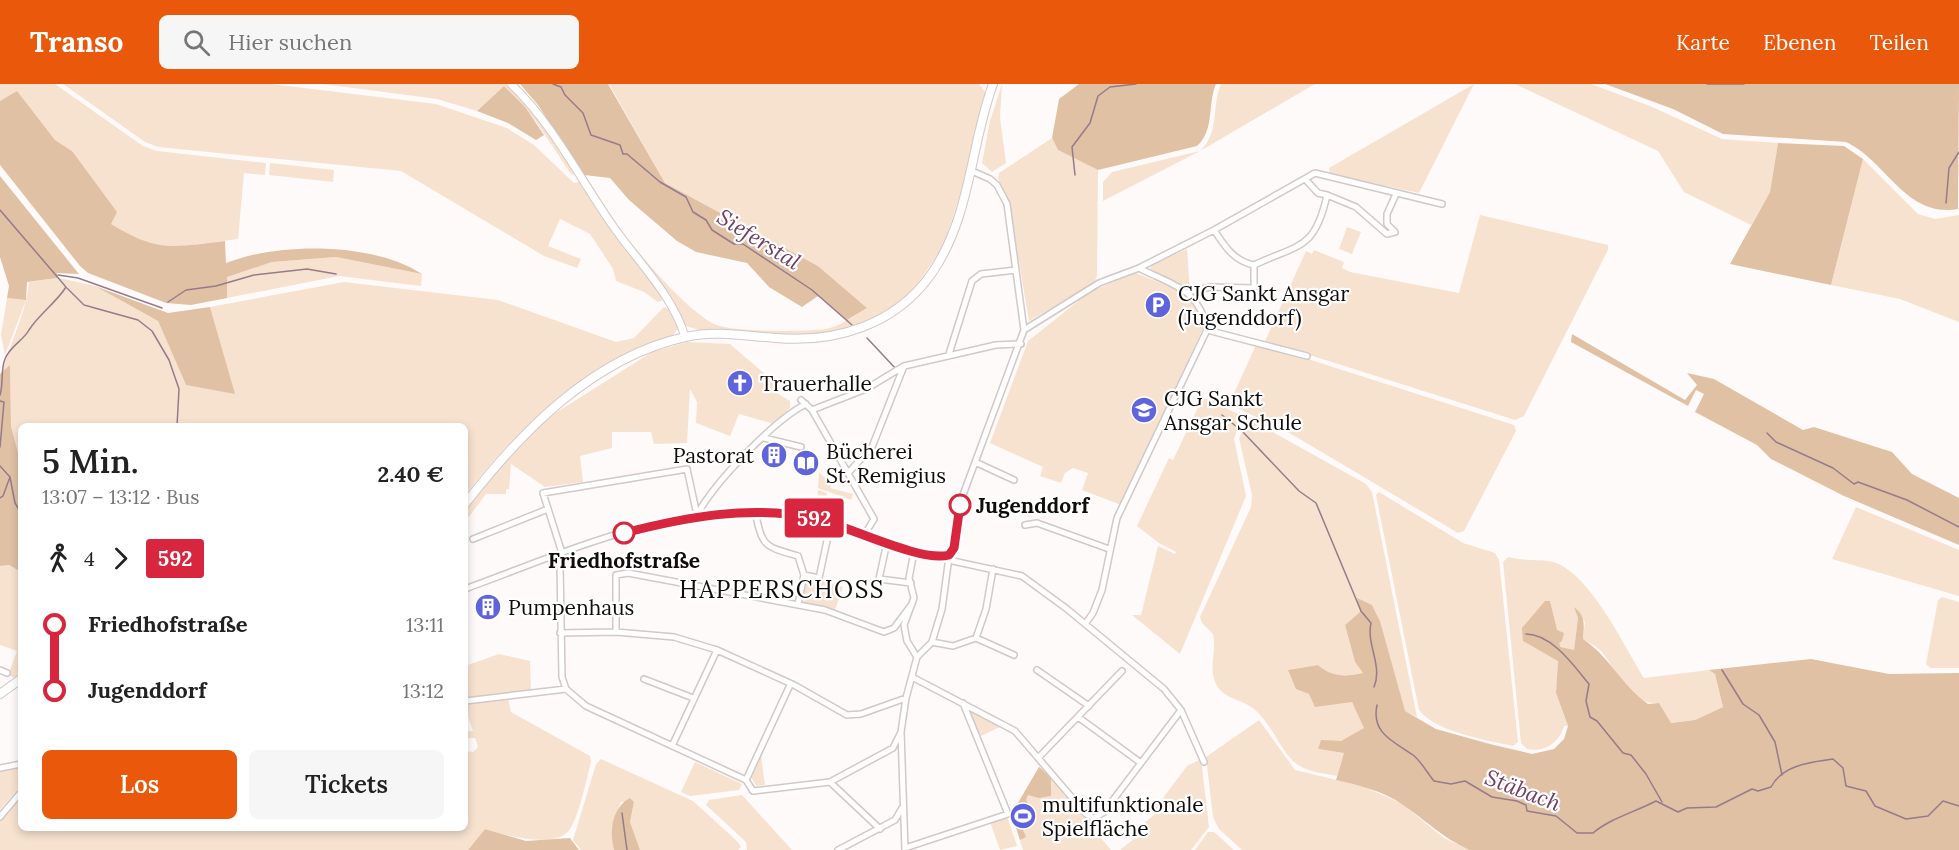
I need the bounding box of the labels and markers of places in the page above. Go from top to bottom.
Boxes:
place label: CJG Sankt Ansgar (Jugenddorf) [1178,280,1349,331]
parking icon: CJG Sankt Ansgar (Jugenddorf) [1143,290,1173,320]
church icon: Trauerhalle [725,368,755,398]
place label: Trauerhalle [760,370,872,397]
place label: CJG Sankt Ansgar Schule [1163,385,1302,436]
school or university icon: CJG Sankt Ansgar Schule [1129,395,1159,425]
place label: Bücherei St. Remigius [826,438,946,489]
building icon: Pastorat [759,440,789,470]
place label: Pastorat [673,442,755,469]
library icon: Bücherei St. Remigius [791,448,821,478]
place label: Jugenddorf [976,492,1090,519]
marker: Jugenddorf [949,494,971,516]
marker: Friedhofstraße [613,522,635,544]
place label: Friedhofstraße [548,547,700,574]
building icon: Pumpenhaus [473,592,503,622]
place label: Pumpenhaus [508,594,634,621]
place label: multifunktionale Spielfläche [1042,791,1204,842]
sports icon: multifunktionale Spielfläche [1008,801,1038,831]

